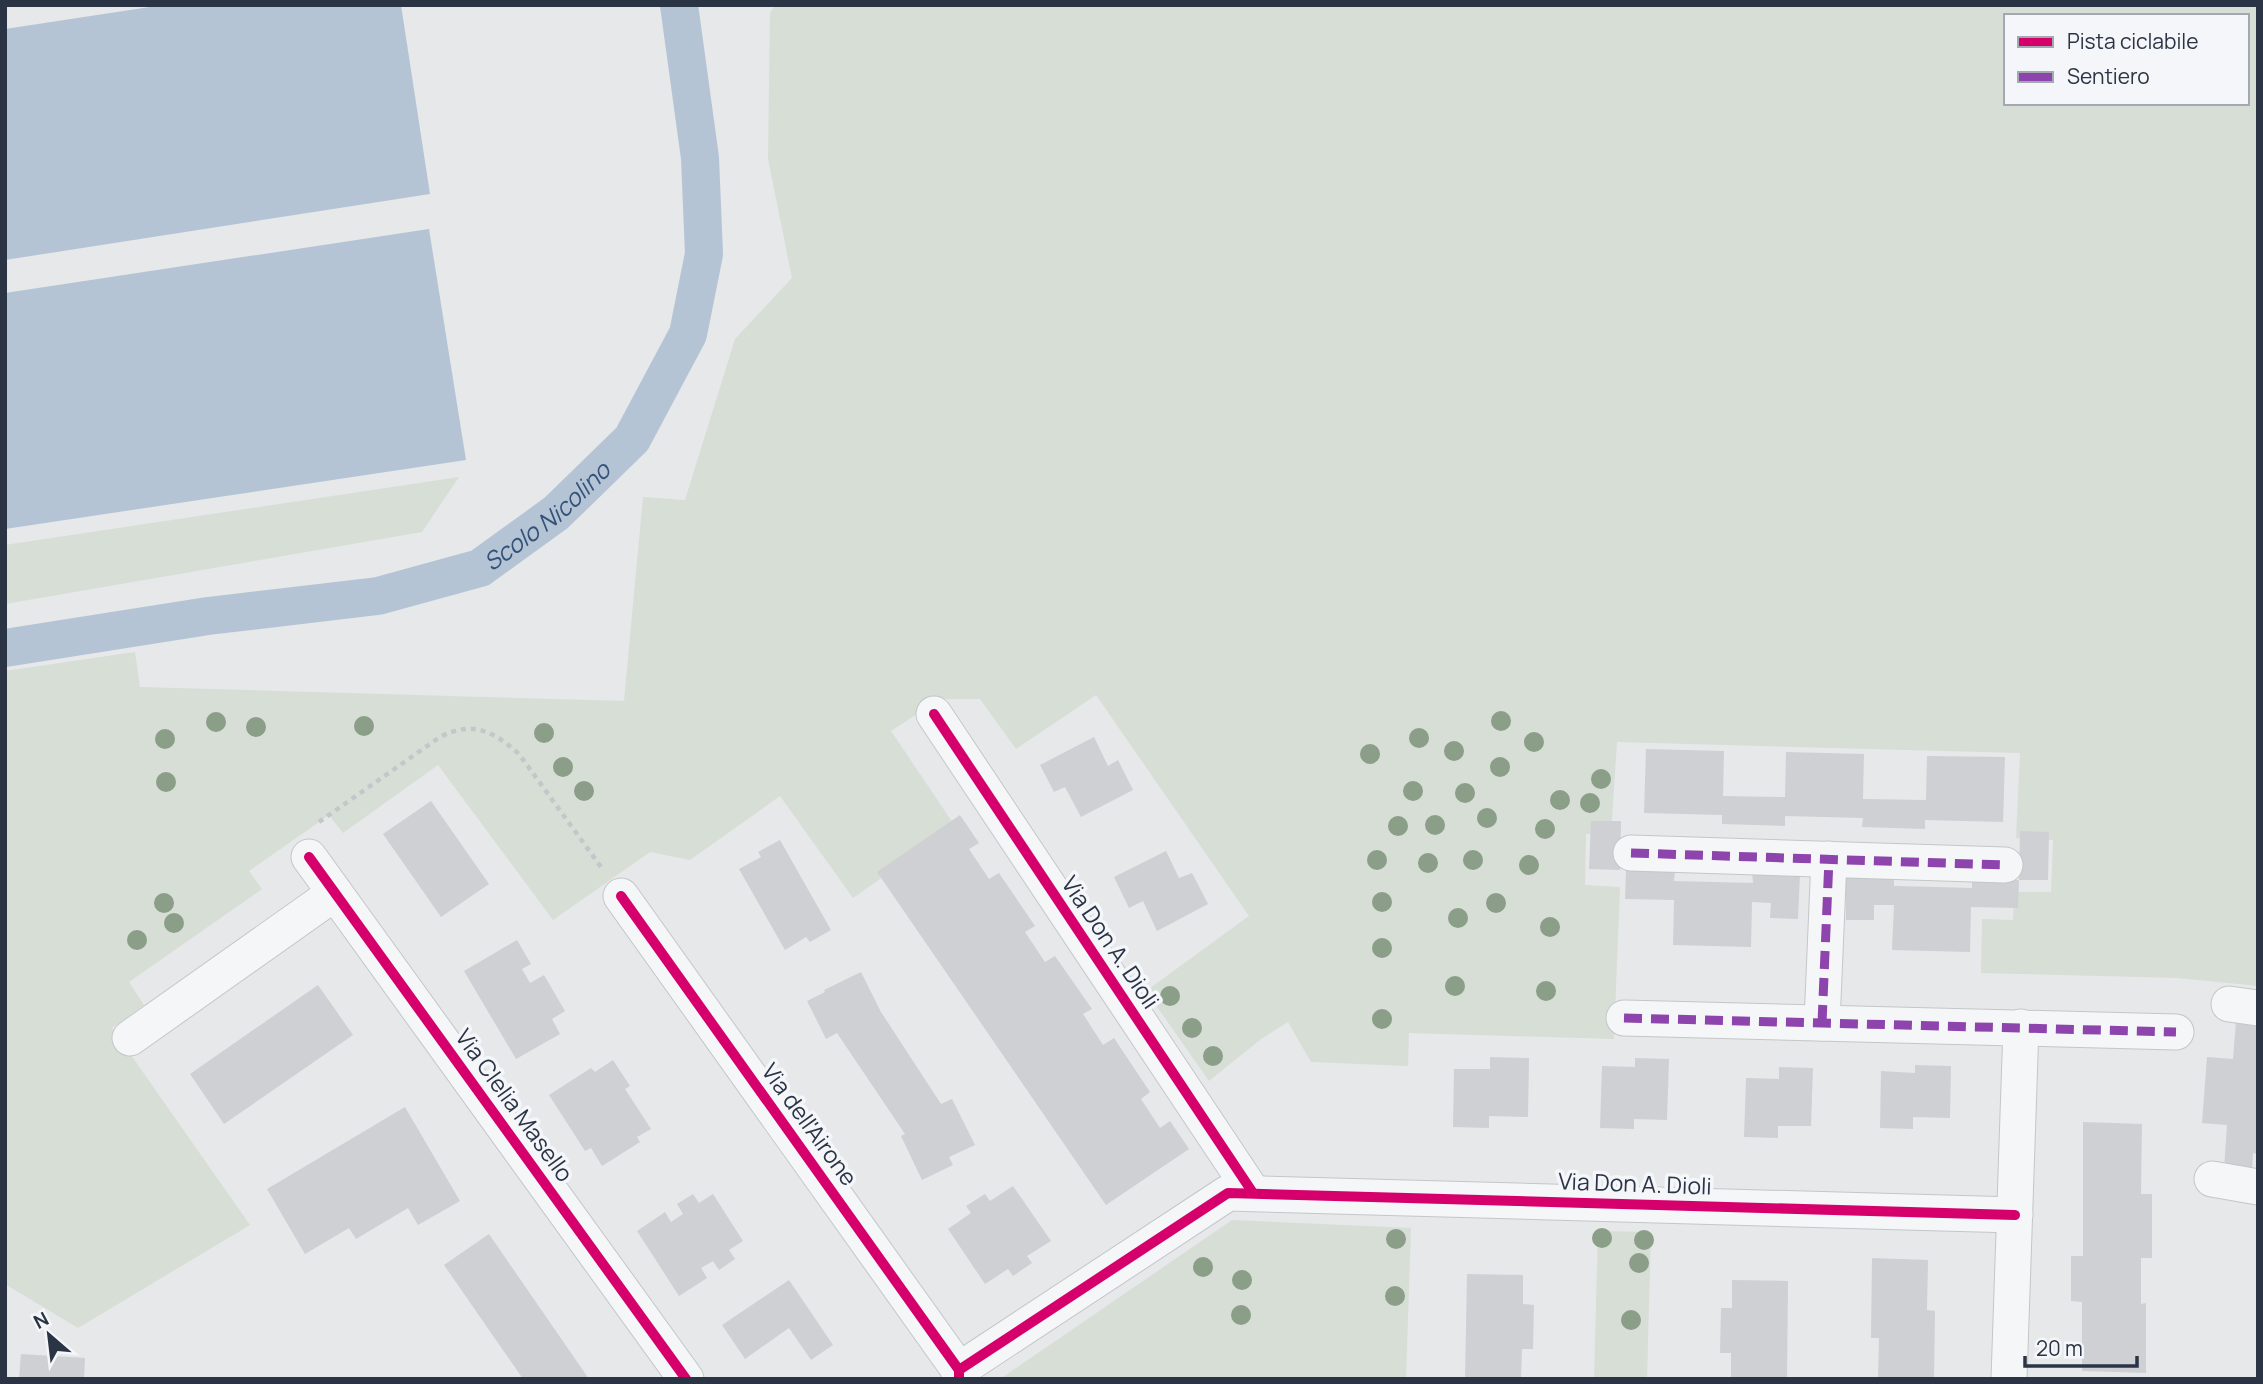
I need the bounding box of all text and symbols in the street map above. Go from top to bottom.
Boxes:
legend [2004,14,2249,105]
text: Pista ciclabile [2067,27,2199,55]
text: Sentiero [2067,62,2150,90]
water label: Scolo Nicolino [476,452,618,577]
street label: Via Don A. Dioli [1055,869,1167,1015]
street label: Via Clelia Masello [449,1022,581,1188]
street label: Via dell'Airone [755,1056,865,1192]
street label: Via Don A. Dioli [1558,1164,1712,1202]
north arrow [14,1300,84,1370]
text: N [29,1305,53,1335]
scale bar [2025,1324,2137,1368]
text: 20 m [2036,1334,2083,1362]

